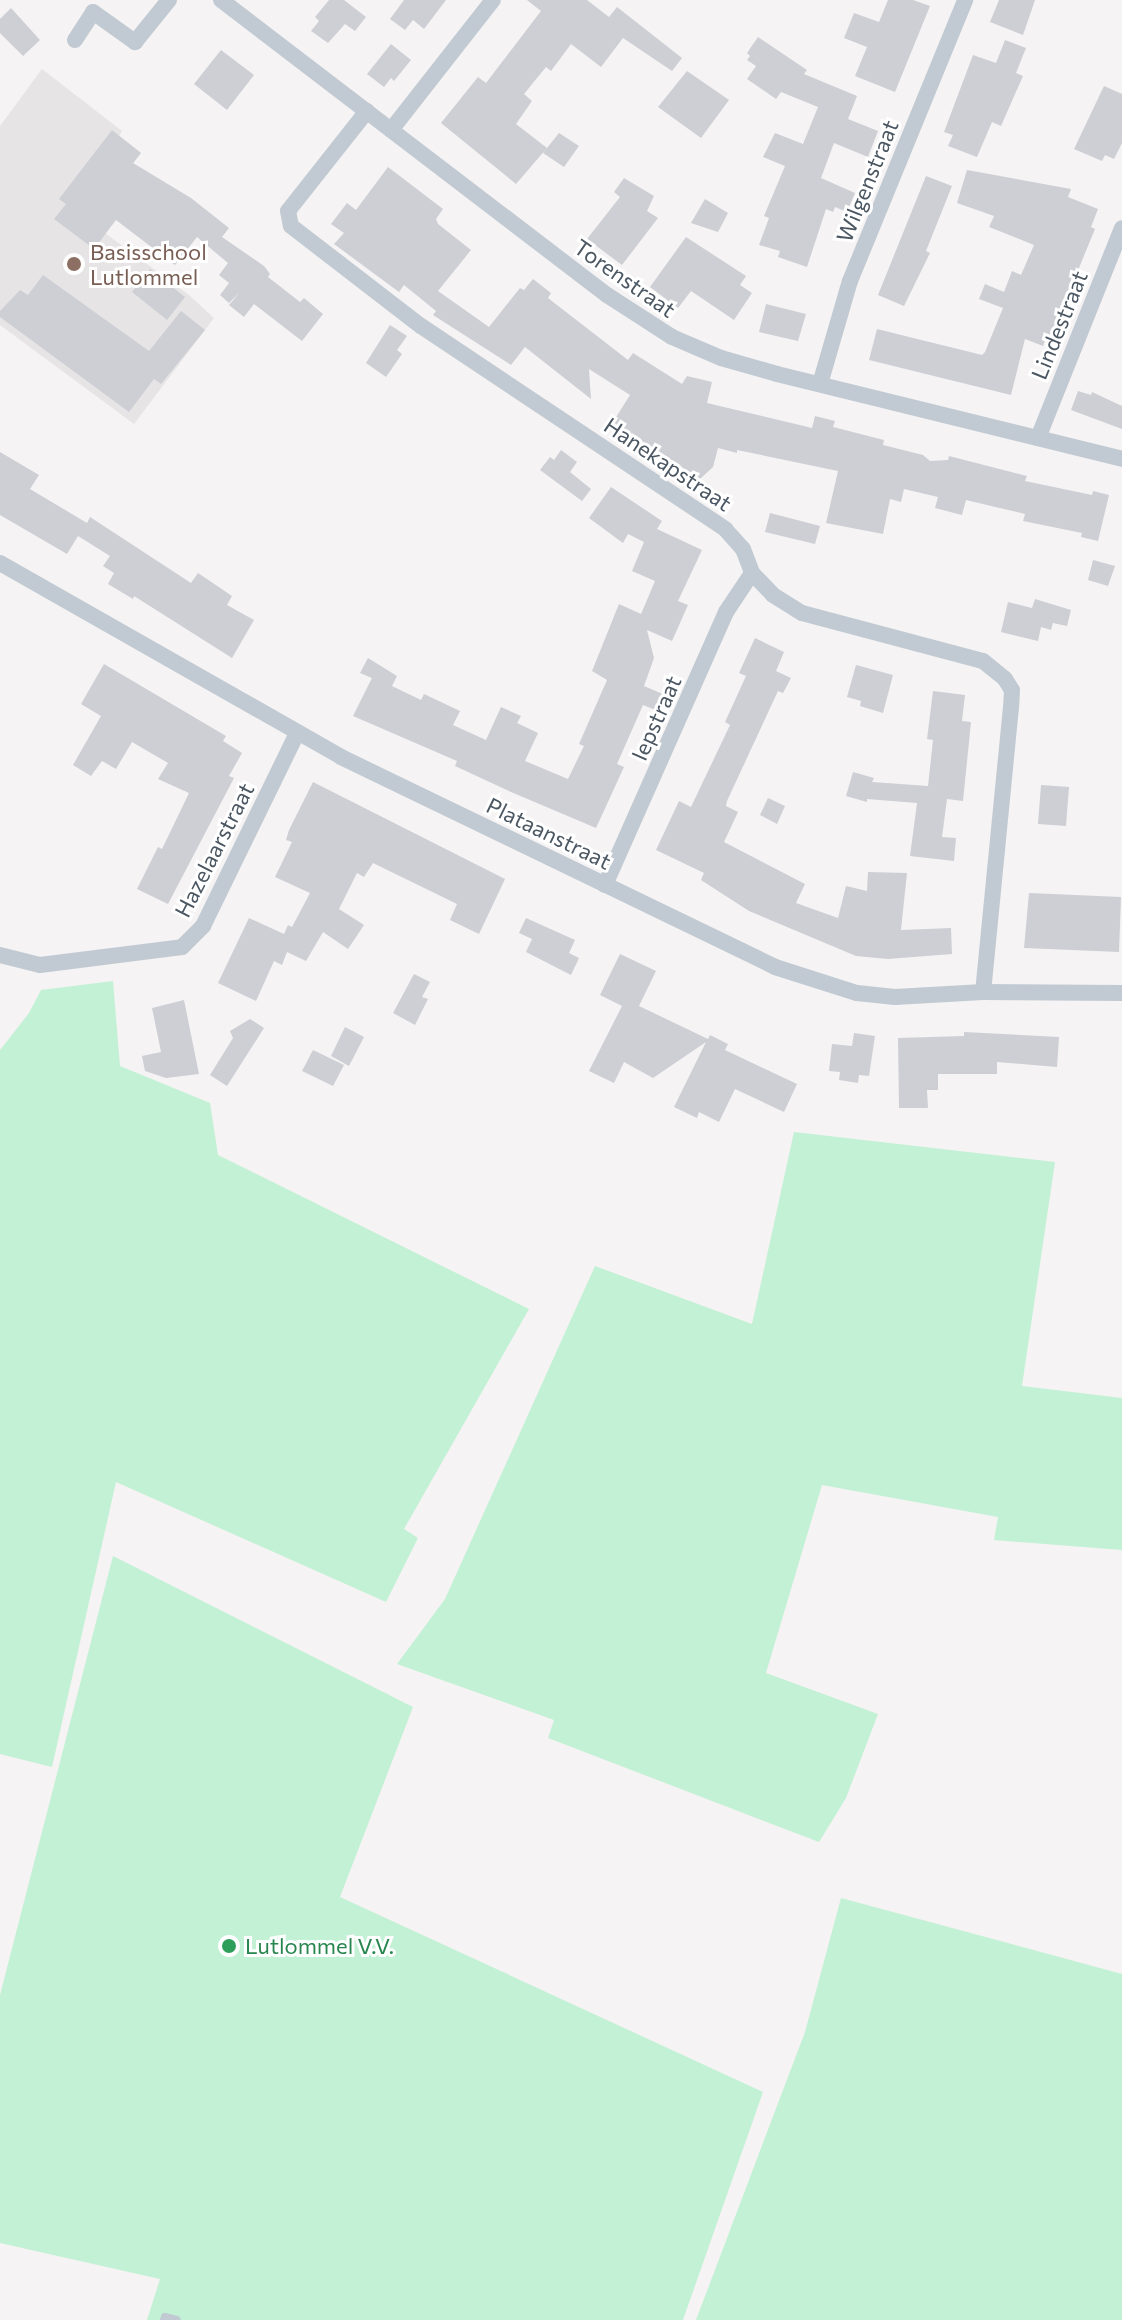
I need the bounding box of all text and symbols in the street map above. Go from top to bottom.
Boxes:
street label: Wilgenstraat [831,116,903,246]
street label: Torenstraat [569,233,681,323]
place label: Basisschool Lutlommel [90,238,207,290]
marker: Basisschool Lutlommel [65,255,83,273]
street label: Lindestraat [1025,267,1093,383]
street label: Hanekapstraat [599,412,737,516]
street label: Iepstraat [626,671,686,765]
street label: Hazelaarstraat [169,778,259,922]
street label: Plataanstraat [482,792,616,874]
place label: Lutlommel V.V. [245,1933,394,1959]
marker: Lutlommel V.V. [220,1937,238,1955]

